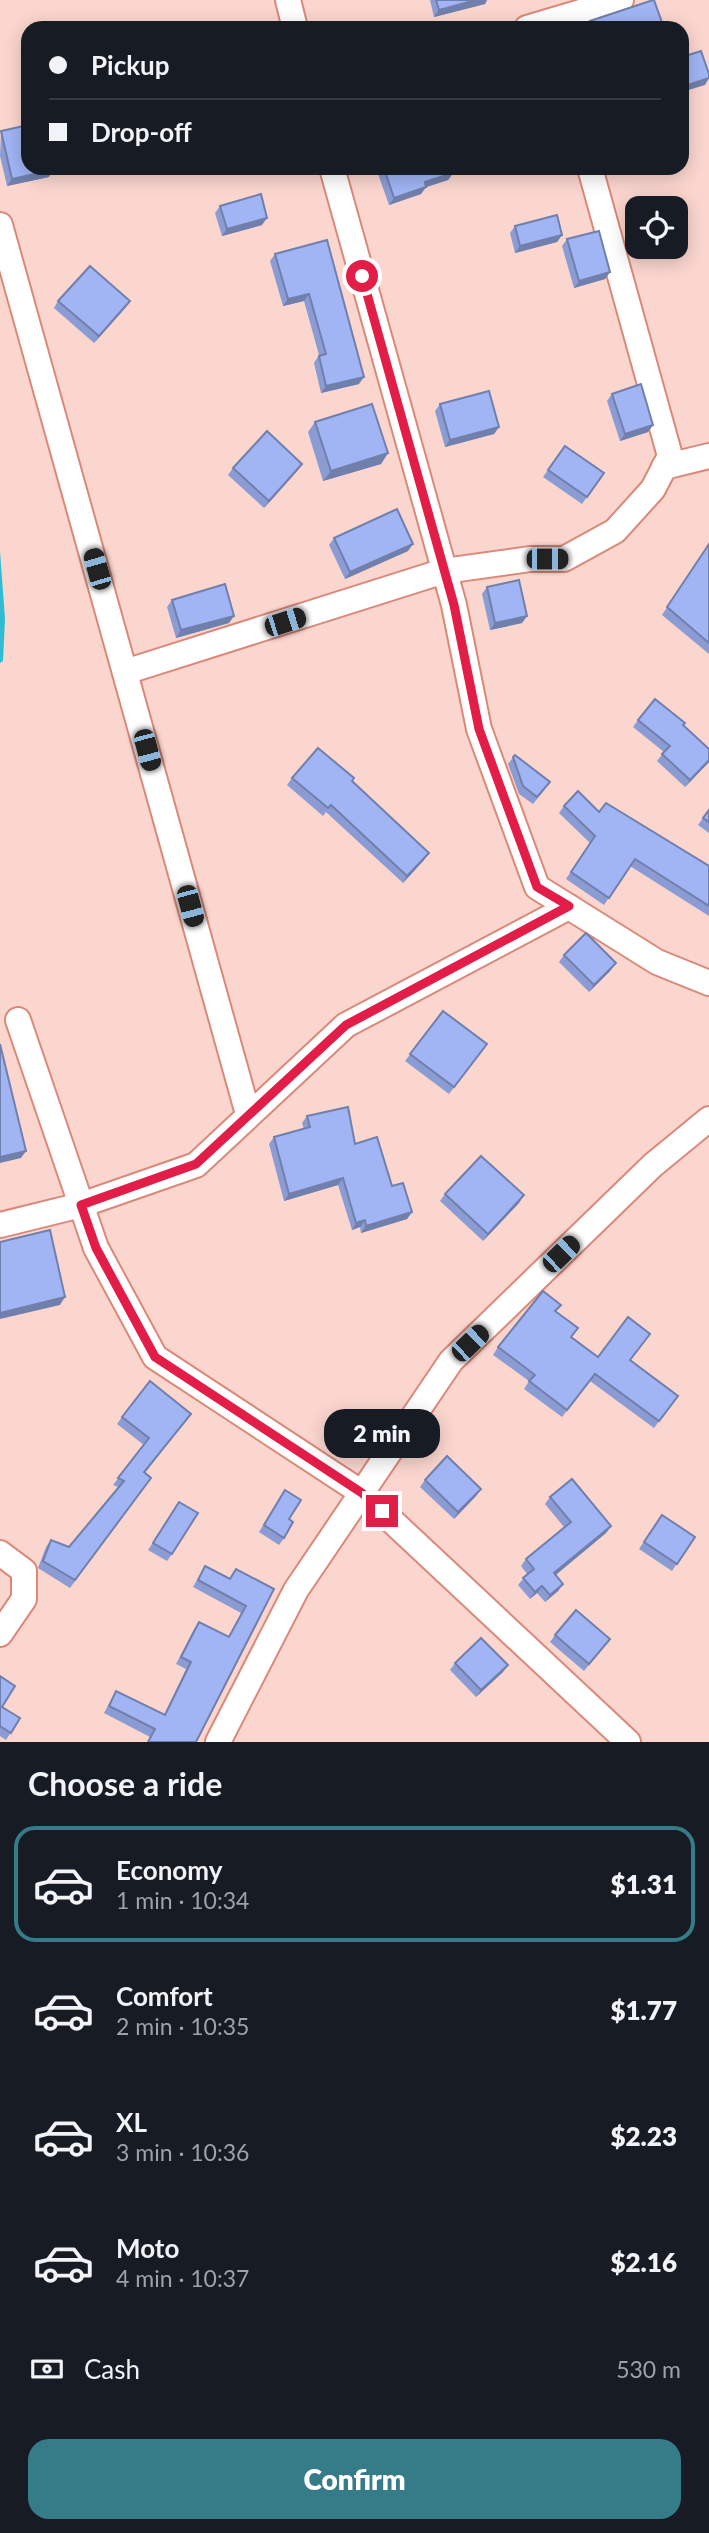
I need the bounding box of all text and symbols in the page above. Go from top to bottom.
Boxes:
text: Pickup [91,49,170,81]
text: Drop-off [91,116,192,148]
map controls [625,196,688,259]
button: locate [625,196,688,259]
route start [346,260,378,292]
car [82,546,113,592]
car [527,549,569,570]
car [262,606,309,638]
car [132,727,163,773]
car [175,883,206,929]
car [539,1232,584,1276]
car [448,1321,493,1365]
callout: 2 min [324,1410,440,1458]
text: 2 min [353,1419,411,1447]
route end [366,1495,398,1527]
text: Choose a ride [28,1764,222,1803]
icon: car [32,1853,95,1916]
text: Economy [116,1854,222,1886]
text: $1.31 [610,1868,677,1900]
text: 1 min · 10:34 [116,1886,249,1914]
icon: car [32,1979,95,2042]
text: Comfort [116,1980,213,2012]
text: $1.77 [610,1994,677,2026]
text: 2 min · 10:35 [116,2012,249,2040]
icon: car [32,2105,95,2168]
text: XL [116,2106,147,2138]
text: $2.23 [610,2120,677,2152]
text: 3 min · 10:36 [116,2138,249,2166]
icon: car [32,2231,95,2294]
text: Moto [116,2232,179,2264]
text: $2.16 [610,2246,677,2278]
text: 4 min · 10:37 [116,2264,249,2292]
icon: cash [28,2350,66,2388]
text: Cash [84,2353,140,2385]
text: 530 m [616,2355,681,2383]
button: Confirm [28,2439,681,2519]

